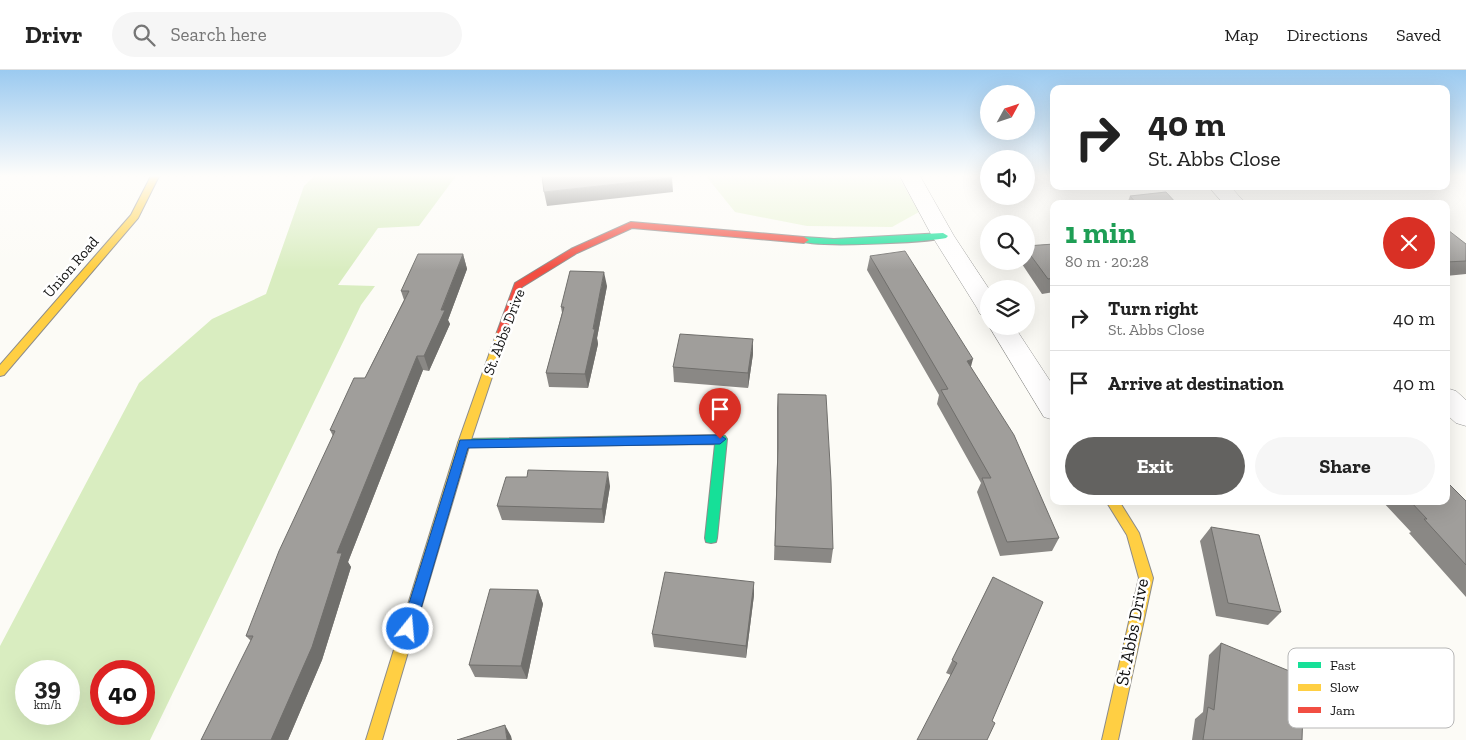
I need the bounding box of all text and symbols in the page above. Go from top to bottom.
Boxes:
search box [112,12,462,57]
text: Drivr [25,20,82,49]
icon: search [130,21,158,49]
text: Search here [170,23,267,46]
text: Map [1224,24,1259,46]
text: Directions [1287,24,1368,46]
text: Saved [1396,24,1441,46]
north arrow [980,85,1035,140]
map controls [980,85,1035,335]
text: 40 m [1148,103,1225,145]
icon: right [1065,105,1130,170]
text: St. Abbs Close [1148,145,1281,172]
button: sound [980,150,1035,205]
button: search [980,215,1035,270]
text: 1 min [1065,215,1136,251]
button: close [1383,217,1435,269]
street label: Union Road [40,232,103,301]
text: 80 m · 20:28 [1065,252,1149,271]
button: layers [980,280,1035,335]
street label: St. Abbs Drive [479,286,529,378]
text: Turn right [1108,297,1198,320]
icon: right [1065,304,1093,332]
text: 40 m [1393,307,1435,330]
text: St. Abbs Close [1108,320,1204,339]
icon: arrive [1065,369,1093,397]
text: Arrive at destination [1108,372,1284,395]
text: 40 m [1393,372,1435,395]
pin [699,388,741,439]
icon: arrive [706,395,734,423]
button: Exit [1065,437,1245,495]
button: Share [1255,437,1435,495]
street label: St. Abbs Drive [1111,576,1153,688]
position arrow [381,602,433,654]
legend [1288,648,1454,728]
text: Fast [1330,657,1357,674]
speed limit sign: 40 [90,660,155,725]
text: 39 [34,671,61,701]
text: Slow [1330,679,1359,696]
text: km/h [34,698,61,712]
text: Jam [1330,702,1355,719]

